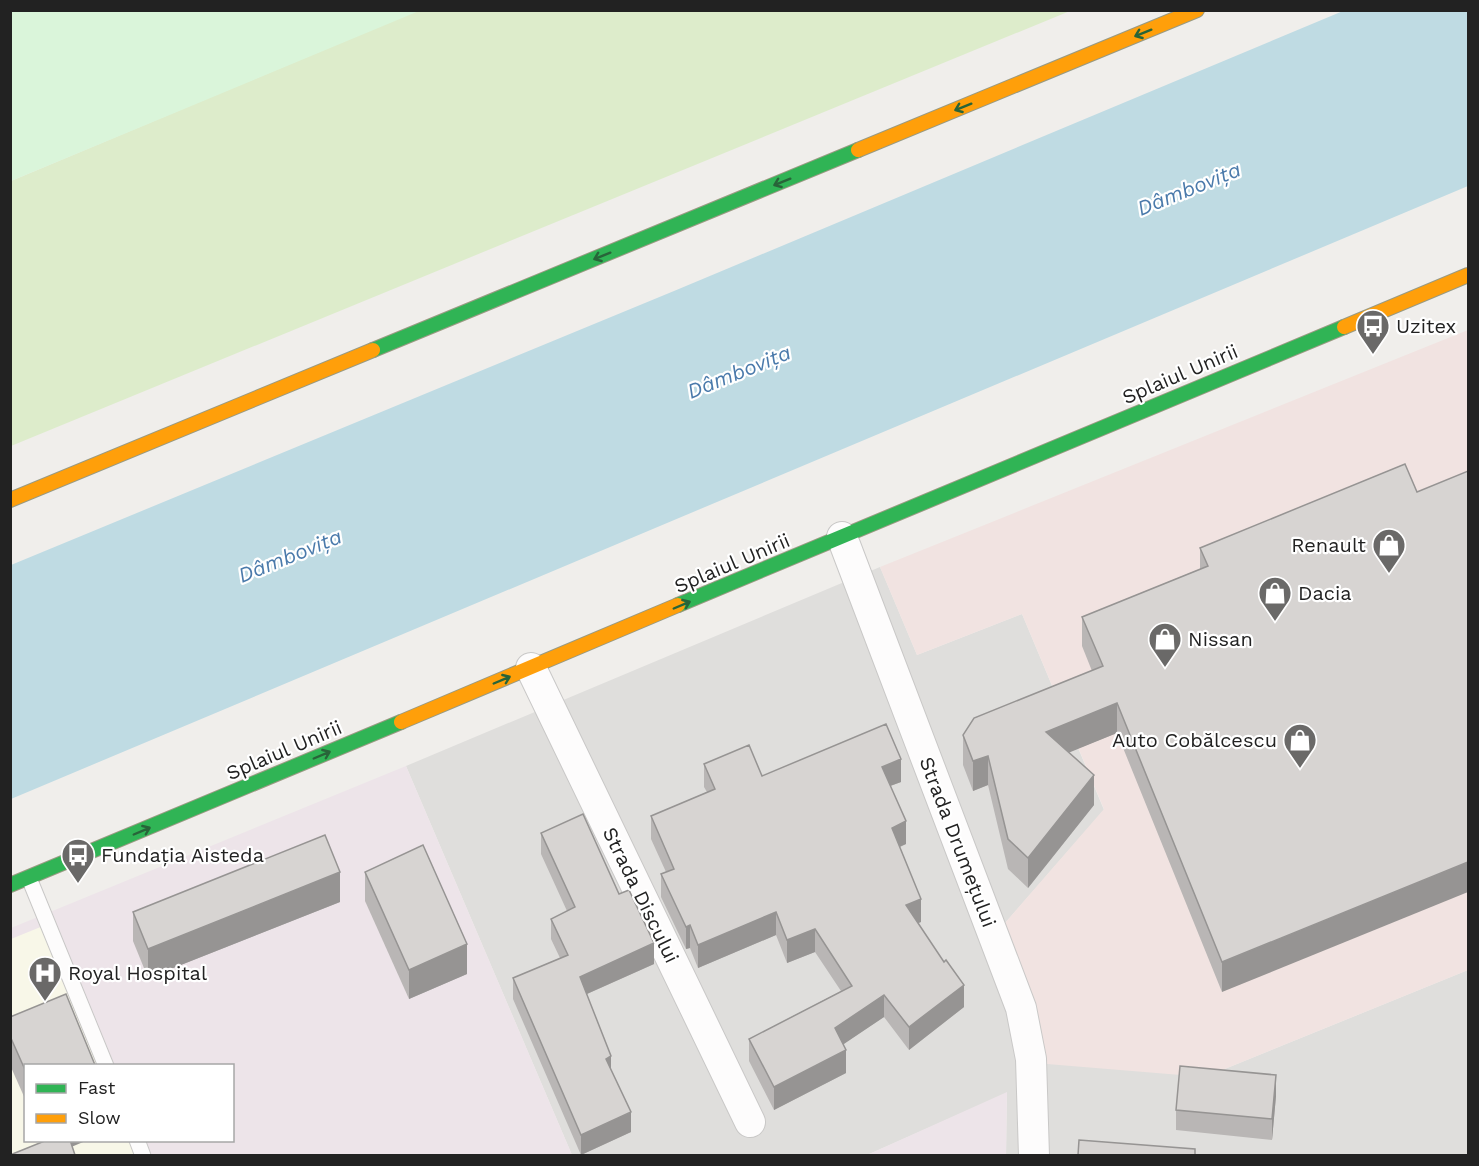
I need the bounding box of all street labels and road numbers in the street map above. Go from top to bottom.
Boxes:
street label: Splaiul Unirii [1119,339,1241,409]
street label: Splaiul Unirii [671,528,793,598]
street label: Splaiul Unirii [223,715,345,785]
street label: Strada Drumețului [914,754,1002,930]
street label: Strada Discului [598,823,684,967]

